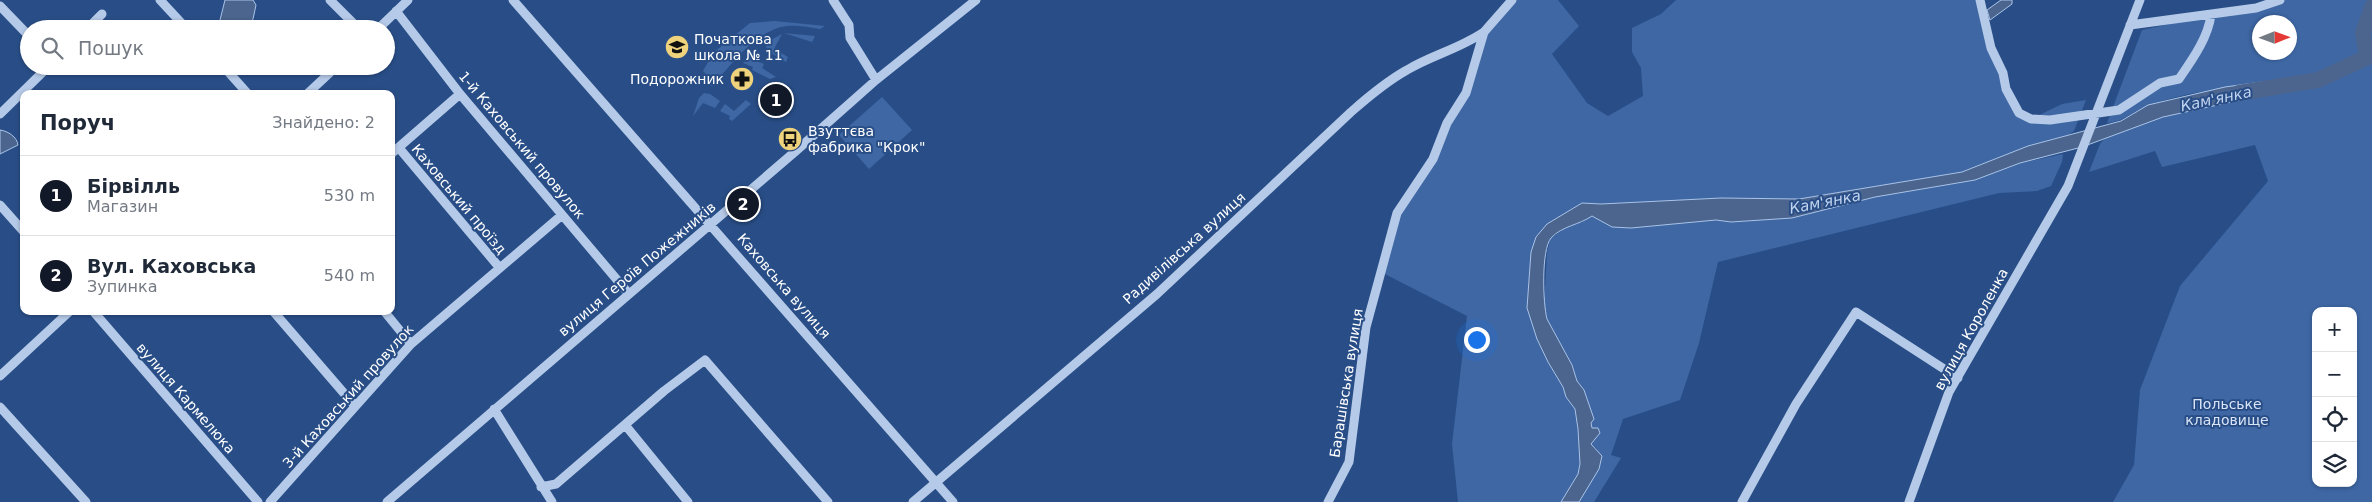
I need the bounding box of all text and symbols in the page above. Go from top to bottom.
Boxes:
north arrow [2252,15,2297,60]
search box [20,20,395,75]
place label: Початкова школа № 11 [694,31,783,63]
icon: search [38,34,66,62]
school or university icon: Початкова школа № 11 [664,34,690,60]
text: Пошук [78,37,144,59]
pharmacy icon: Подорожник [729,66,755,92]
street label: 1-й Каховський провулок [456,68,588,222]
place label: Подорожник [630,71,724,87]
pin: 1 [760,81,792,119]
water label: Кам'янка [2179,83,2253,115]
text: Поруч [40,111,115,135]
text: Знайдено: 2 [272,113,375,132]
place label: Взуттєва фабрика "Крок" [808,123,925,155]
bus stop icon: Взуттєва фабрика "Крок" [777,126,803,152]
street label: Каховський проїзд [408,141,510,257]
text: Бірвілль [87,175,180,197]
pin: 2 [727,185,759,223]
text: 1 [50,186,62,205]
text: 530 m [324,186,375,205]
water label: Кам'янка [1788,186,1862,218]
street label: Радивілівська вулиця [1120,189,1248,307]
text: Магазин [87,197,158,216]
street label: вулиця Героїв Пожежників [555,199,719,339]
street label: Каховська вулиця [734,230,834,342]
text: Вул. Каховська [87,255,256,277]
street label: вулиця Короленка [1931,265,2011,393]
text: 2 [50,266,62,285]
text: 540 m [324,266,375,285]
text: Зупинка [87,277,158,296]
street label: Барашівська вулиця [1326,307,1366,459]
map controls [2312,307,2357,487]
button: + [2312,307,2357,352]
street label: 3-й Каховський провулок [279,321,417,471]
your location [1464,327,1490,353]
street label: вулиця Кармелюка [134,339,238,457]
button: − [2312,352,2357,397]
park label: Польське кладовище [2185,396,2269,428]
button: locate [2312,397,2357,442]
button: layers [2312,442,2357,487]

